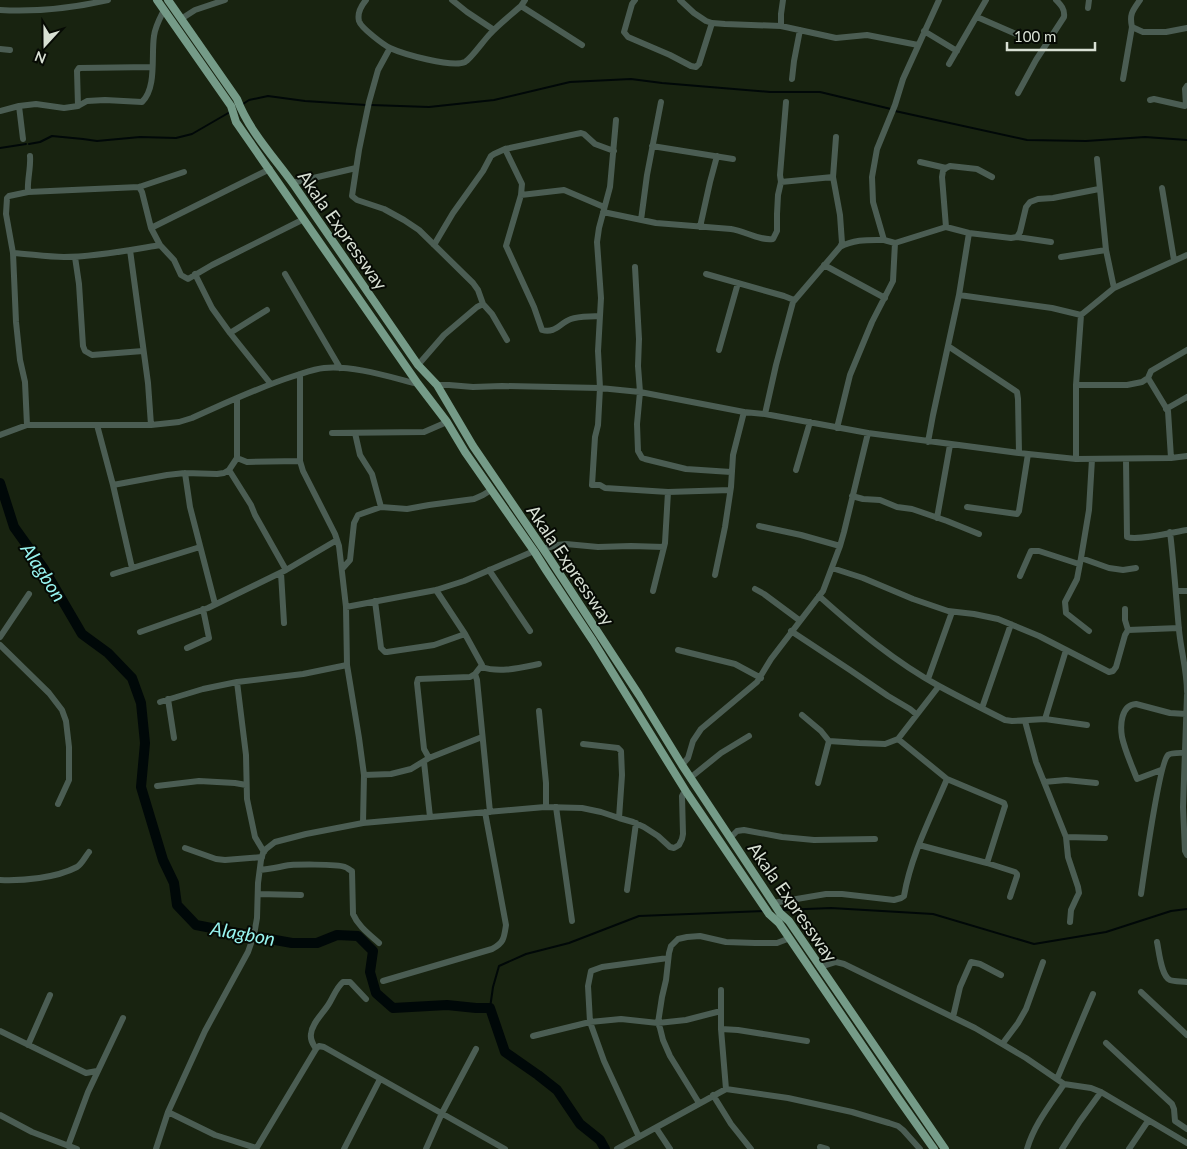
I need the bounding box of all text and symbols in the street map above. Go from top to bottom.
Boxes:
north arrow [20,20,70,70]
scale bar [1007,20,1094,52]
text: 100 m [1014,27,1056,45]
text: N [32,48,48,67]
street label: Akala Expressway [294,166,393,295]
street label: Akala Expressway [523,500,620,630]
water label: Alagbon [16,538,71,606]
street label: Akala Expressway [744,838,843,967]
water label: Alagbon [208,916,277,950]

